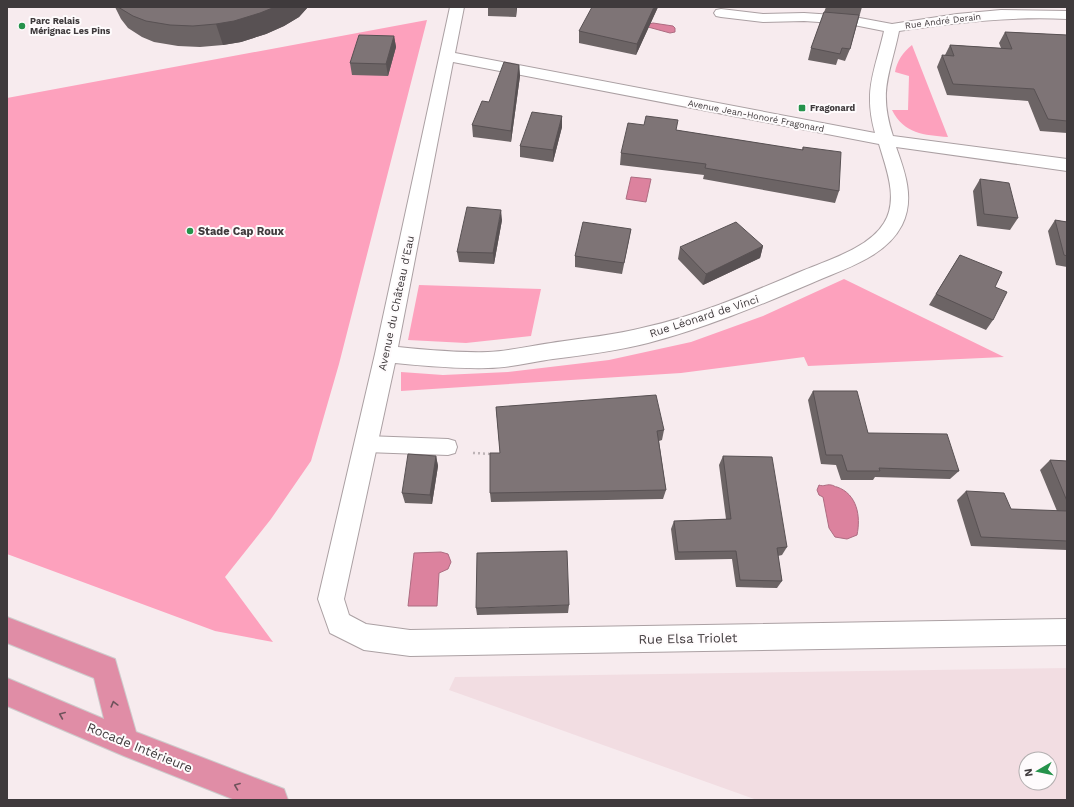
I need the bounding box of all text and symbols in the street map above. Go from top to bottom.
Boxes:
street label: Rue André Derain [904,11,982,31]
place label: Parc Relais Mérignac Les Pins [30,16,110,36]
marker: Parc Relais Mérignac Les Pins [17,21,27,31]
street label: Avenue Jean-Honoré Fragonard [687,98,825,134]
marker: Fragonard [797,103,807,113]
place label: Fragonard [810,103,855,113]
place label: Stade Cap Roux [198,225,285,238]
marker: Stade Cap Roux [185,226,195,236]
street label: Avenue du Château d'Eau [376,234,417,372]
street label: Rue Léonard de Vinci [648,293,760,340]
street label: Rue Elsa Triolet [638,630,738,647]
one-way arrow [110,701,119,708]
one-way arrow [59,712,66,720]
street label: Rocade Intérieure [85,719,195,775]
north arrow [1018,751,1058,791]
text: N [1022,767,1036,778]
one-way arrow [234,782,241,790]

